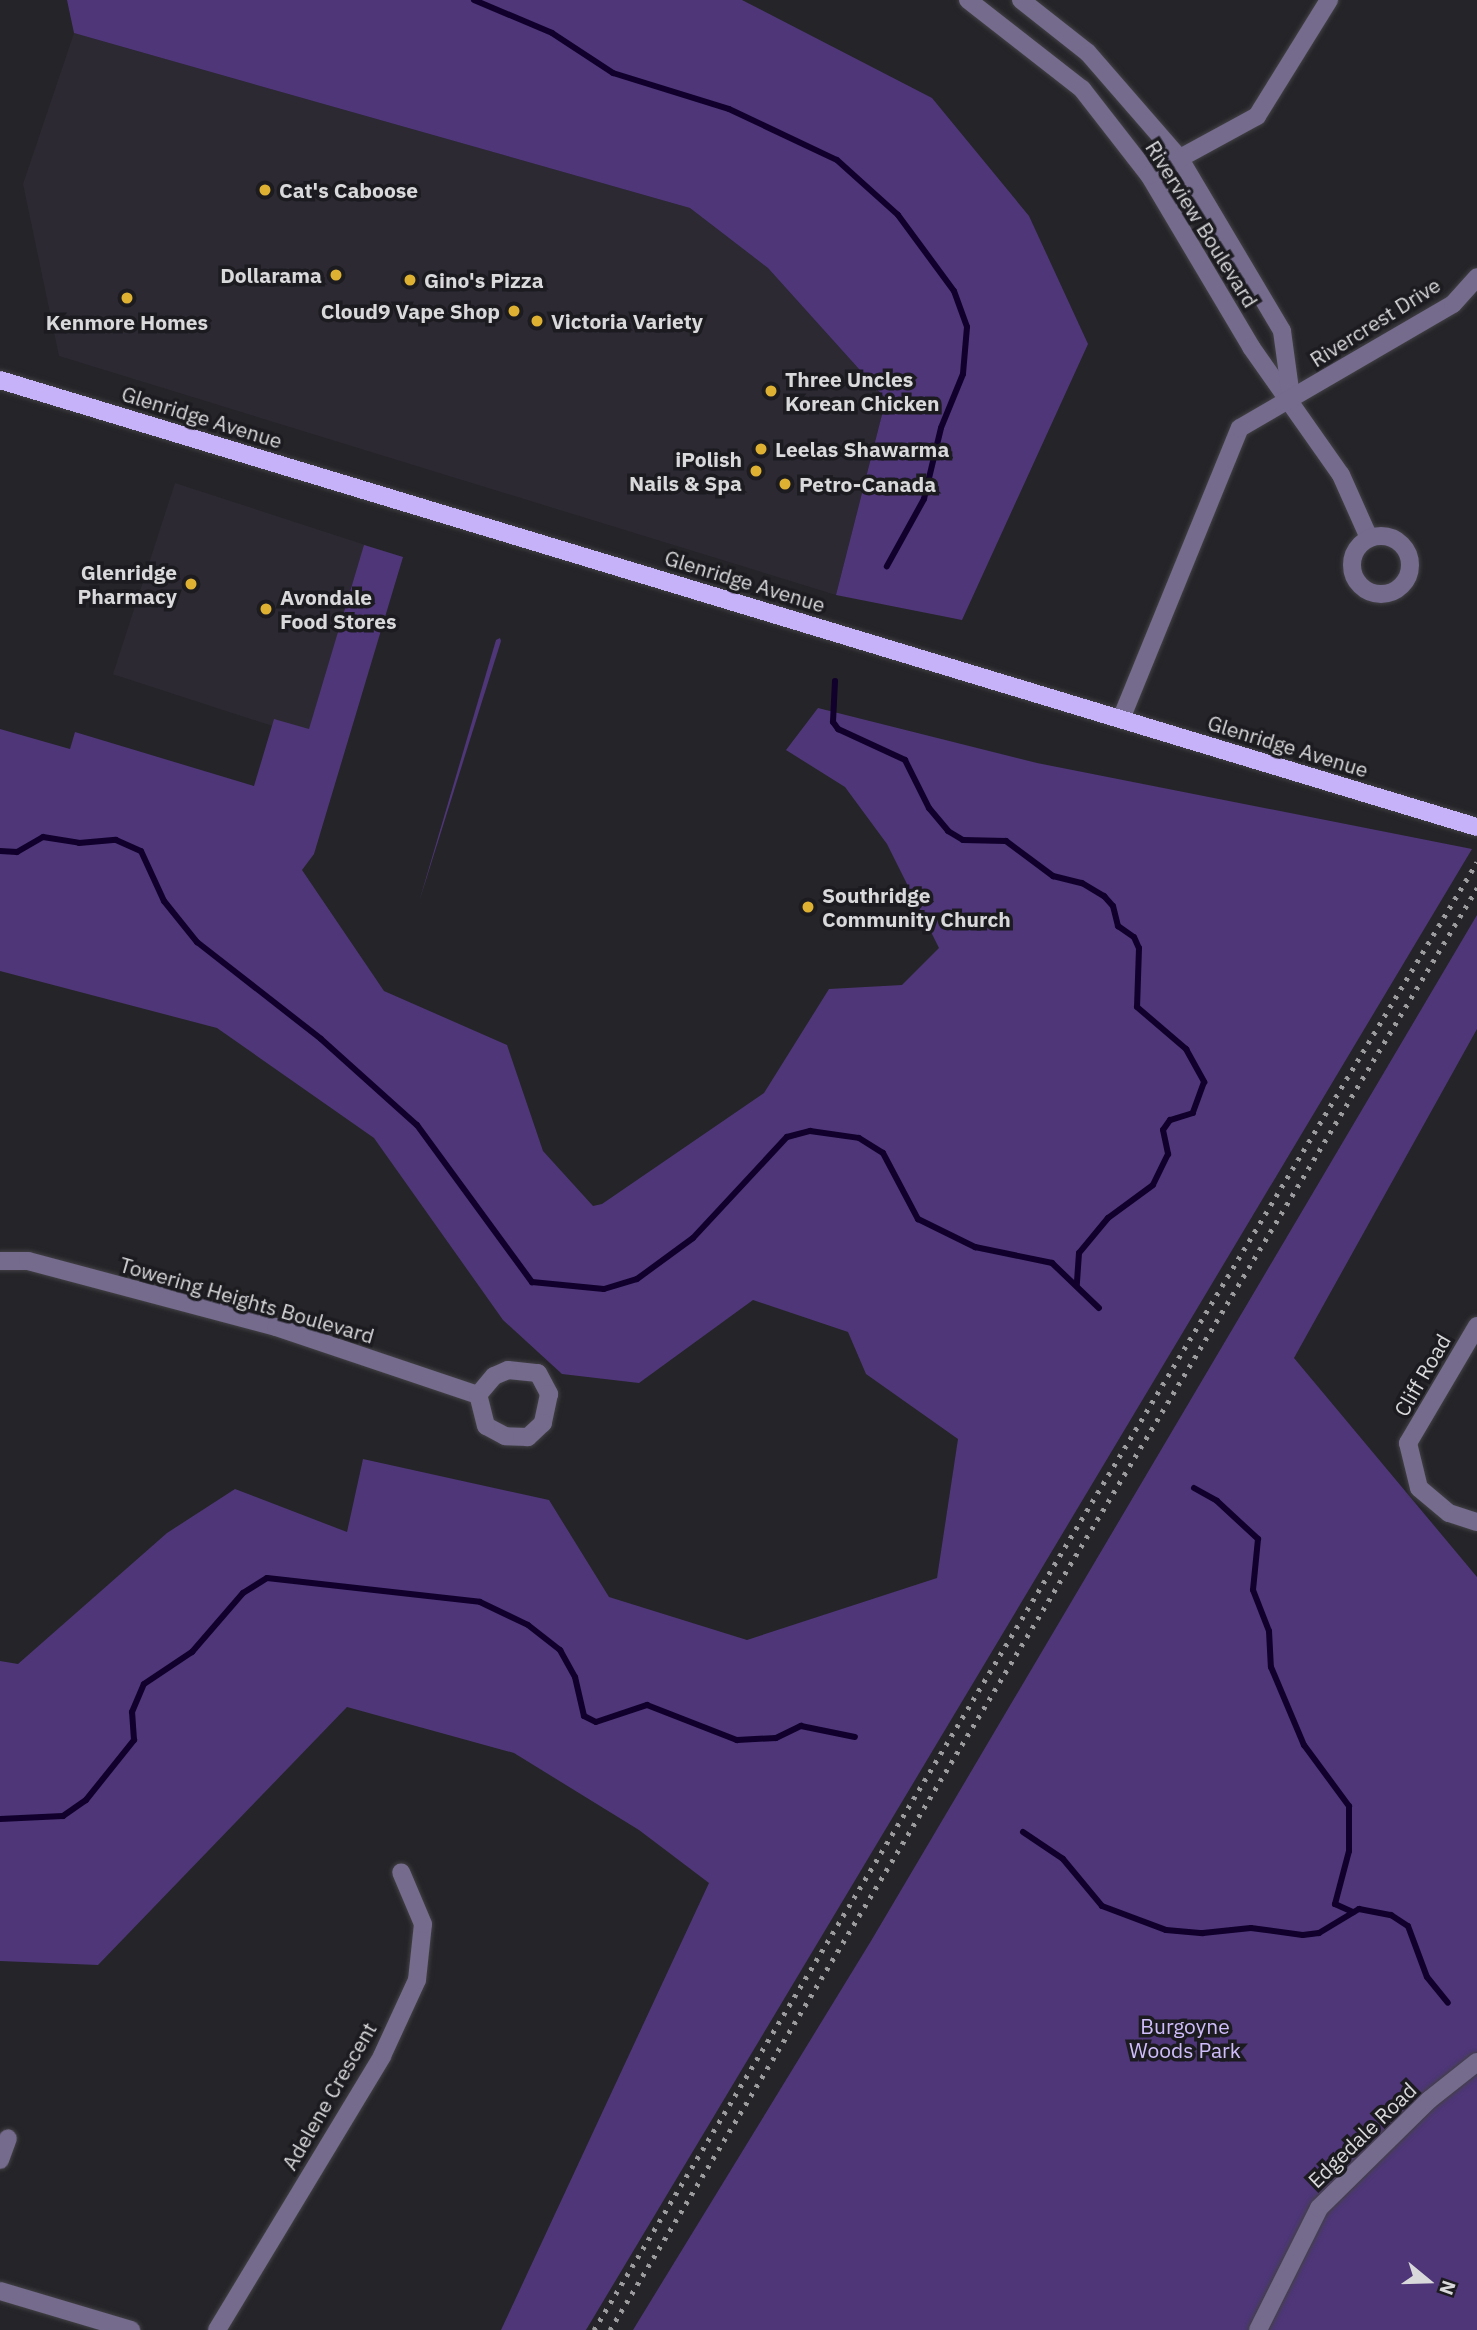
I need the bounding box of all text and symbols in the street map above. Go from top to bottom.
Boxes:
street label: Riverview Boulevard [1140,136,1264,312]
place label: Cat's Caboose [279,177,418,203]
marker: Cat's Caboose [257,182,273,198]
place label: Dollarama [220,262,322,288]
marker: Dollarama [328,267,344,283]
place label: Gino's Pizza [424,267,544,293]
marker: Gino's Pizza [402,272,418,288]
street label: Rivercrest Drive [1305,272,1445,372]
marker: Kenmore Homes [119,290,135,306]
place label: Cloud9 Vape Shop [321,298,500,324]
marker: Cloud9 Vape Shop [506,303,522,319]
place label: Victoria Variety [551,308,703,334]
place label: Kenmore Homes [46,309,208,335]
marker: Victoria Variety [529,313,545,329]
place label: Three Uncles Korean Chicken [785,366,939,416]
street label: Glenridge Avenue [119,381,285,453]
marker: Three Uncles Korean Chicken [763,383,779,399]
place label: Leelas Shawarma [775,436,949,462]
marker: Leelas Shawarma [753,441,769,457]
place label: iPolish Nails & Spa [629,446,742,496]
marker: iPolish Nails & Spa [748,463,764,479]
place label: Petro-Canada [799,471,936,497]
marker: Petro-Canada [777,476,793,492]
street label: Glenridge Avenue [662,545,828,617]
place label: Glenridge Pharmacy [77,559,177,609]
marker: Glenridge Pharmacy [183,576,199,592]
place label: Avondale Food Stores [280,584,397,634]
marker: Avondale Food Stores [258,601,274,617]
street label: Glenridge Avenue [1205,710,1371,782]
place label: Southridge Community Church [822,882,1011,932]
marker: Southridge Community Church [800,899,816,915]
street label: Towering Heights Boulevard [117,1252,377,1348]
street label: Cliff Road [1388,1329,1456,1421]
park label: Burgoyne Woods Park [1129,2013,1241,2063]
street label: Adelene Crescent [276,2018,382,2174]
street label: Edgedale Road [1303,2077,1421,2193]
north arrow [1393,2246,1463,2316]
text: N [1434,2277,1461,2298]

